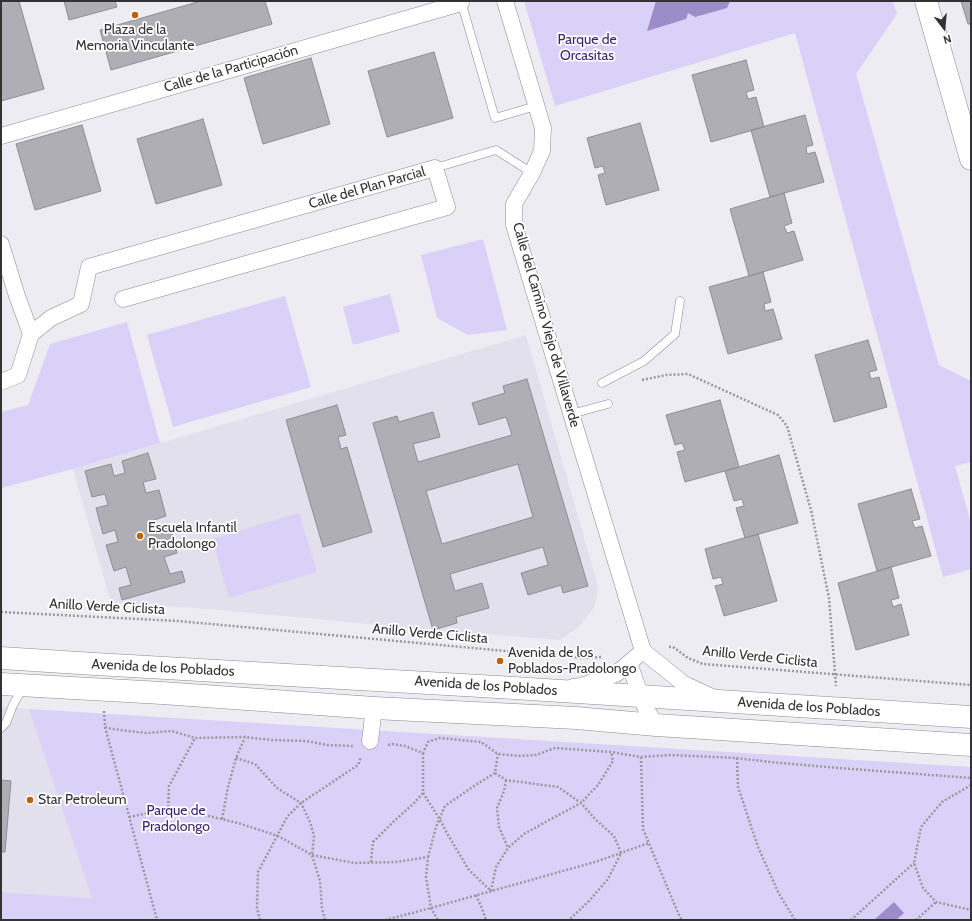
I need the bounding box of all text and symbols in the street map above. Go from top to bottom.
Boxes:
north arrow [924,8,964,48]
marker: Plaza de la Memoria Vinculante [130,10,140,20]
place label: Plaza de la Memoria Vinculante [76,22,194,54]
park label: Parque de Orcasitas [557,32,617,64]
text: N [942,32,953,47]
street label: Calle de la Participación [162,42,300,96]
street label: Calle del Plan Parcial [307,163,427,213]
street label: Calle del Camino Viejo de Villaverde [509,221,583,429]
place label: Escuela Infantil Pradolongo [148,520,237,552]
marker: Escuela Infantil Pradolongo [135,531,145,541]
street label: Anillo Verde Ciclista [49,596,165,618]
street label: Anillo Verde Ciclista [372,621,488,647]
street label: Anillo Verde Ciclista [701,643,819,671]
place label: Avenida de los Poblados-Pradolongo [508,645,636,678]
street label: Avenida de los Poblados [91,656,235,680]
marker: Avenida de los Poblados-Pradolongo [495,656,505,666]
street label: Avenida de los Poblados [414,673,558,699]
street label: Avenida de los Poblados [737,694,881,720]
place label: Star Petroleum [38,792,127,808]
marker: Star Petroleum [25,795,35,805]
park label: Parque de Pradolongo [142,803,210,836]

